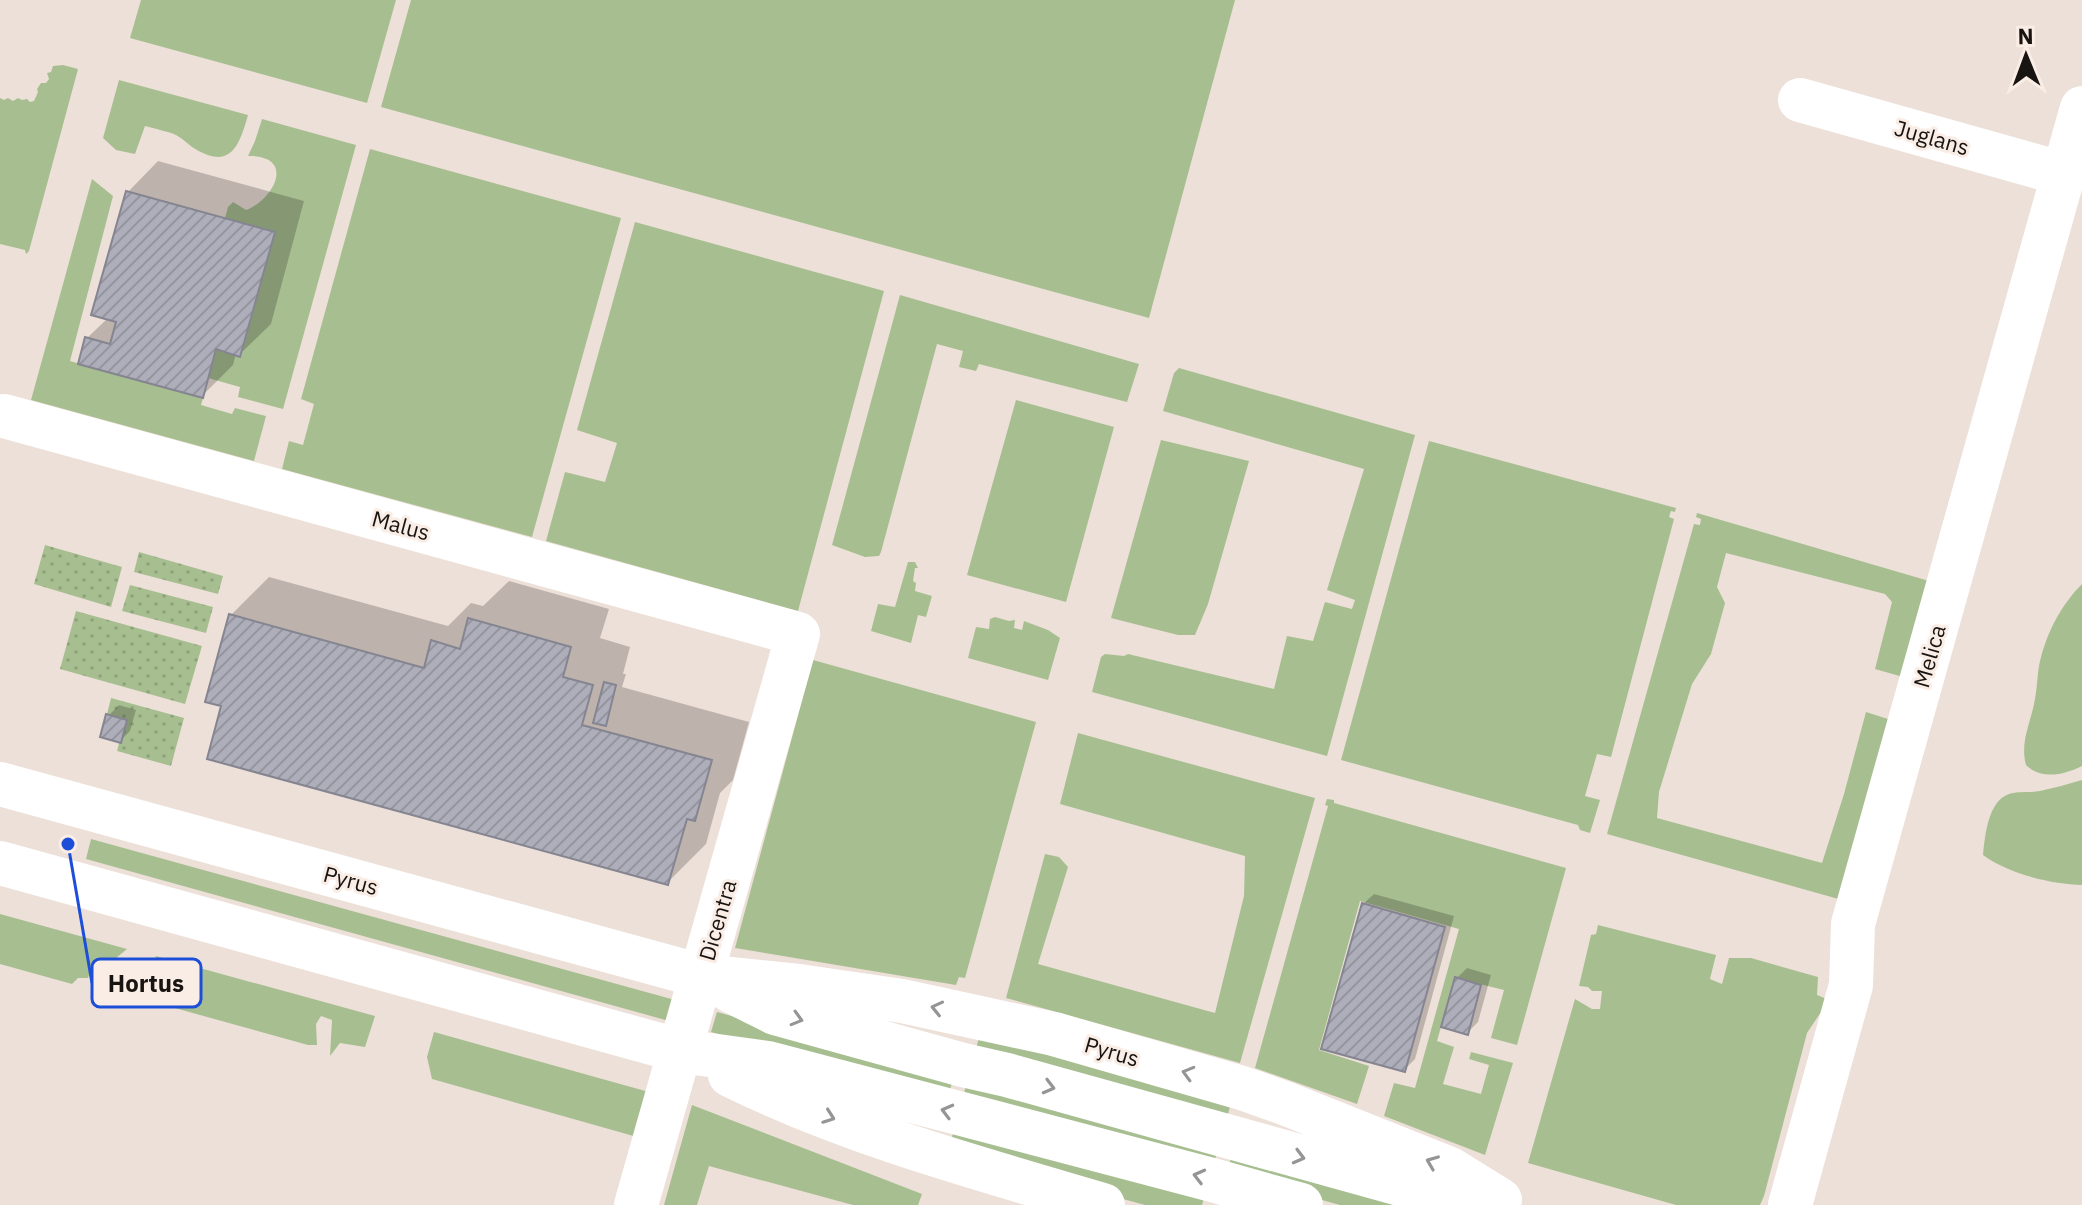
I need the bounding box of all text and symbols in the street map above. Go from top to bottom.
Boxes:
north arrow [1986,16,2066,96]
text: N [2017,21,2034,50]
street label: Juglans [1891,113,1973,161]
street label: Malus [369,503,433,547]
street label: Melica [1906,621,1952,691]
street label: Pyrus [320,859,382,901]
street label: Dicentra [692,876,742,964]
callout: Hortus [92,959,201,1007]
text: Hortus [108,967,184,999]
one-way arrow [930,1000,944,1017]
one-way arrow [790,1010,804,1027]
street label: Pyrus [1081,1029,1143,1073]
one-way arrow [1182,1065,1196,1082]
one-way arrow [1041,1077,1055,1094]
one-way arrow [941,1104,955,1121]
one-way arrow [821,1107,835,1124]
one-way arrow [1292,1147,1306,1164]
one-way arrow [1426,1155,1440,1172]
one-way arrow [1193,1169,1207,1186]

